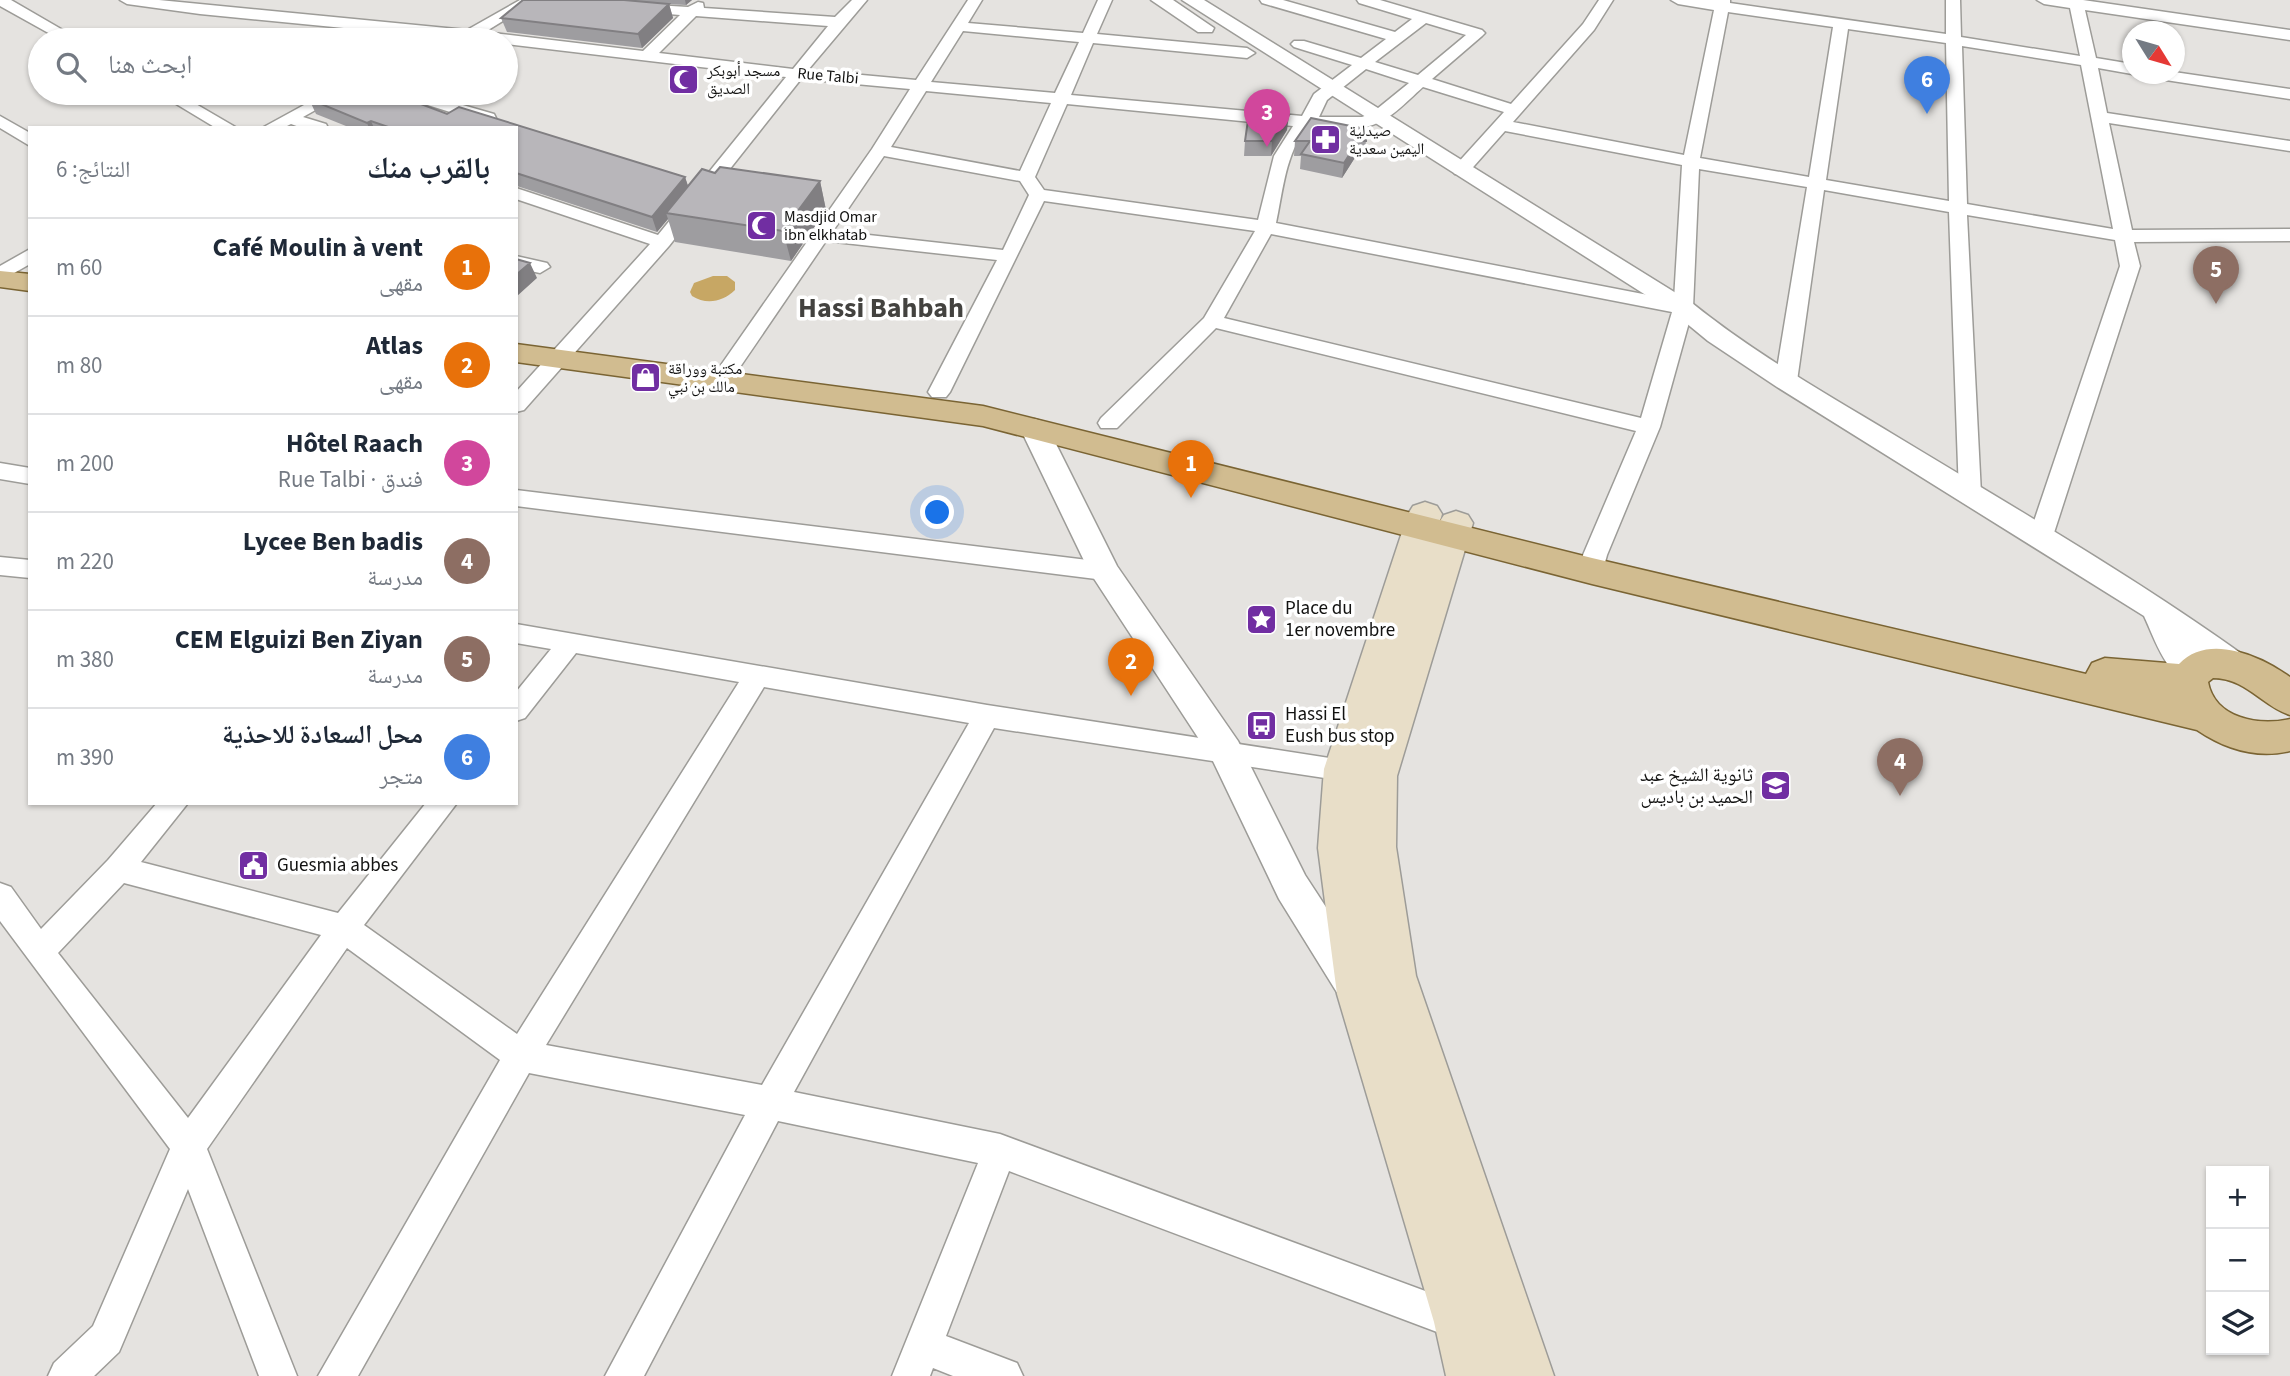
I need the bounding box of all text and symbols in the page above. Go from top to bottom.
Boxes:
north arrow [2122,21,2185,84]
search box [28,28,518,105]
text: ابحث هنا [108,46,192,83]
icon: search [52,48,90,86]
pin: 6 [1904,56,1950,114]
place label: مسجد أبوبكر الصديق [706,60,780,100]
street label: Rue Talbi [797,62,859,90]
mosque icon: مسجد أبوبكر الصديق [667,63,701,97]
pin: 3 [1244,89,1290,147]
place label: صيدلية اليمين سعدية [1349,120,1424,160]
pharmacy icon: صيدلية اليمين سعدية [1309,123,1343,157]
text: بالقرب منك [367,147,490,190]
text: النتائج: 6 [56,153,131,186]
place label: Masdjid Omar ibn elkhatab [784,206,877,246]
mosque icon: Masdjid Omar ibn elkhatab [744,209,778,243]
text: Café Moulin à vent [213,229,423,266]
pin: 5 [2193,246,2239,304]
text: 60 m [56,251,103,284]
text: 1 [461,251,473,284]
text: مقهى [379,267,423,300]
district label: Hassi Bahbah [798,288,964,328]
text: Atlas [366,327,423,364]
text: 80 m [56,349,103,382]
text: 2 [461,349,473,382]
place label: مكتبة ووراقة مالك بن نبي [668,358,742,399]
shop icon: مكتبة ووراقة مالك بن نبي [628,361,662,395]
text: مقهى [379,365,423,398]
text: Hôtel Raach [286,425,423,462]
pin: 1 [1168,440,1214,498]
text: 200 m [56,447,114,480]
text: 3 [461,447,473,480]
text: فندق · Rue Talbi [278,463,423,496]
your location [920,495,954,529]
text: Lycee Ben badis [243,523,423,560]
text: 220 m [56,545,114,578]
text: 4 [461,545,473,578]
text: مدرسة [367,561,423,594]
place label: Place du 1er novembre [1285,595,1395,644]
place icon: Place du 1er novembre [1245,602,1279,636]
text: CEM Elguizi Ben Ziyan [175,621,423,658]
pin: 2 [1108,638,1154,696]
text: 380 m [56,643,114,676]
text: 5 [461,643,473,676]
text: مدرسة [367,659,423,692]
place label: Hassi El Eush bus stop [1285,701,1395,750]
bus stop icon: Hassi El Eush bus stop [1245,708,1279,742]
text: محل السعادة للاحذية [222,716,423,753]
pin: 4 [1877,738,1923,796]
text: 390 m [56,741,114,774]
text: 6 [461,741,473,774]
text: متجر [380,760,423,793]
place label: ثانوية الشيخ عبد الحميد بن باديس [1640,762,1753,811]
school or university icon: ثانوية الشيخ عبد الحميد بن باديس [1759,769,1793,803]
public building icon: Guesmia abbes [237,848,271,882]
place label: Guesmia abbes [277,852,398,879]
map controls [2206,1166,2269,1355]
button: + [2206,1166,2269,1229]
button: − [2206,1229,2269,1292]
button: layers [2206,1292,2269,1355]

